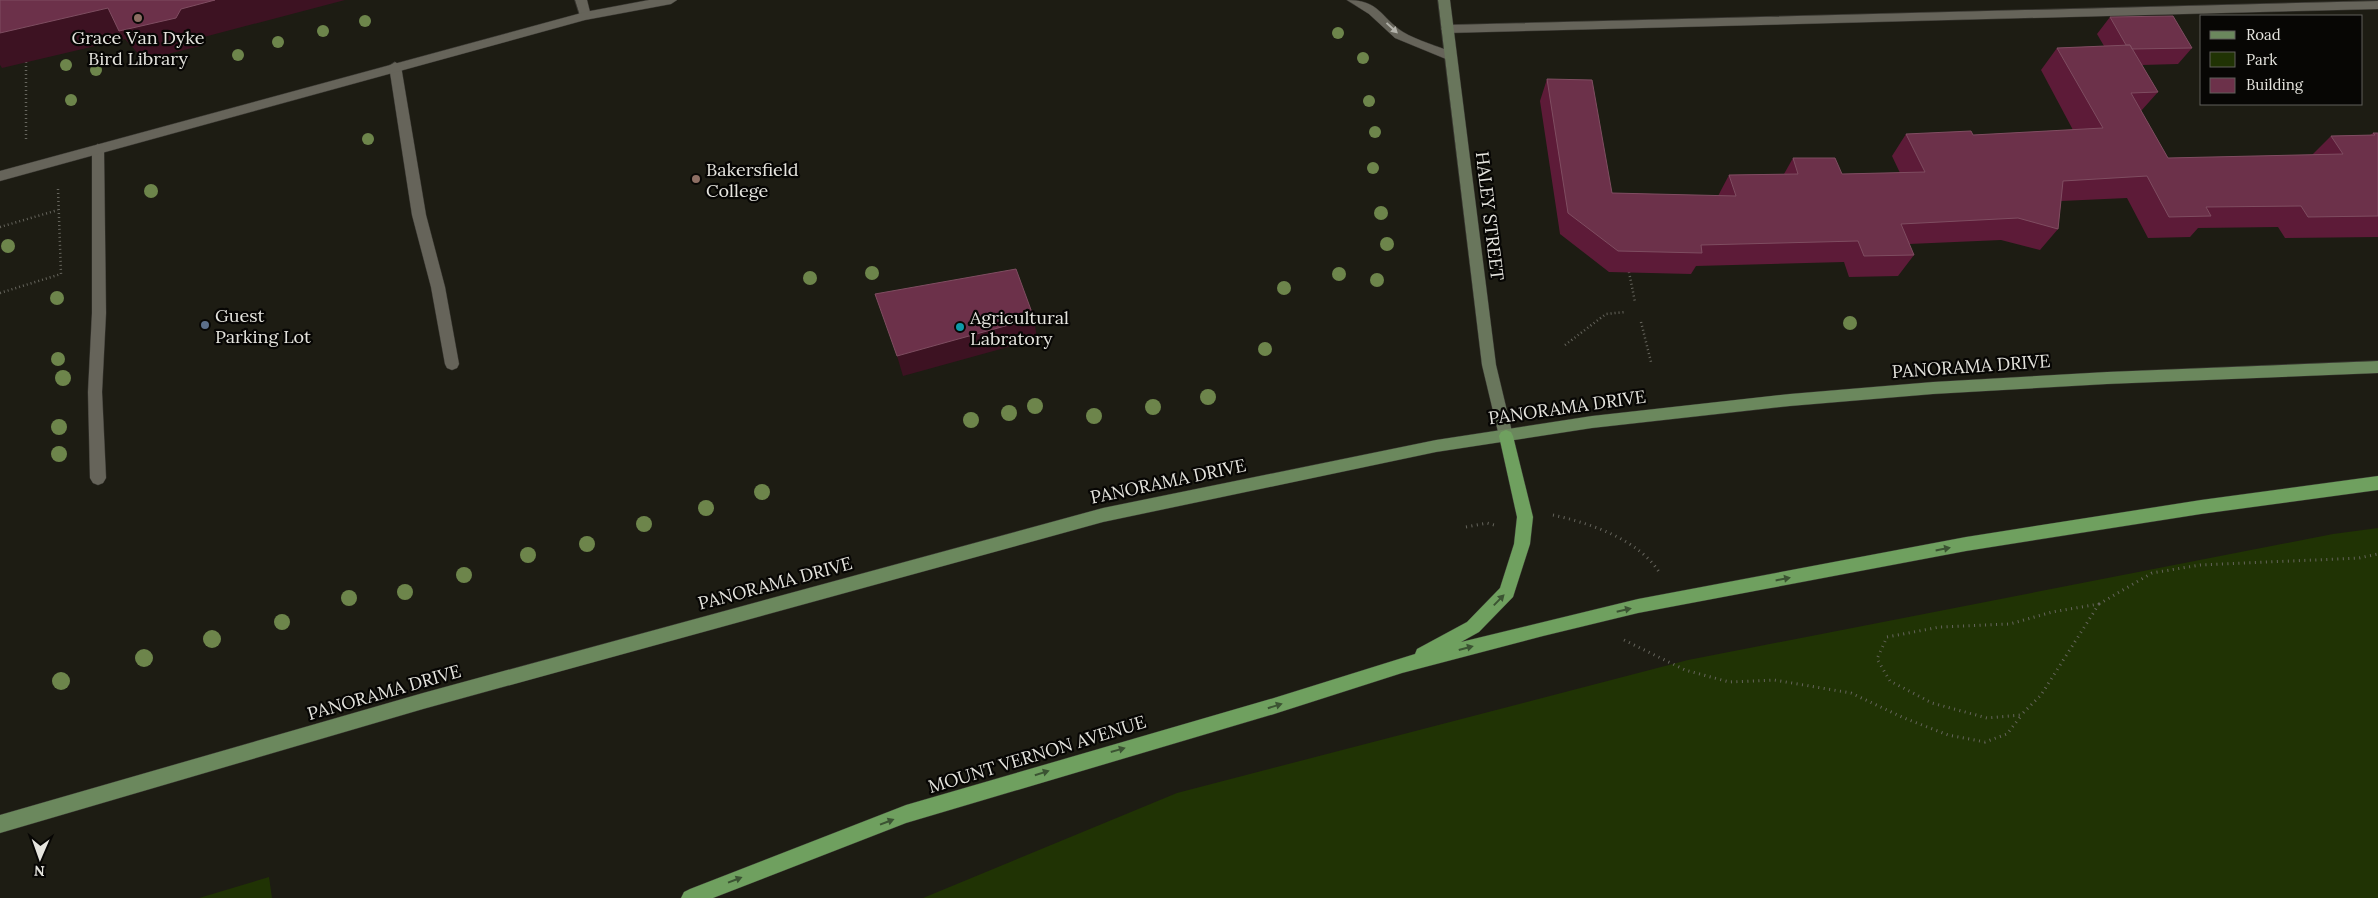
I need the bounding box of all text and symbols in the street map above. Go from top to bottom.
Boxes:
marker: Grace Van Dyke Bird Library [132,12,144,24]
legend [2200,15,2363,105]
one-way arrow [1385,23,1398,34]
text: Road [2246,25,2281,44]
place label: Grace Van Dyke Bird Library [71,26,205,70]
text: Park [2246,50,2277,69]
text: Building [2246,75,2304,94]
street label: HALEY STREET [1471,150,1509,282]
place label: Bakersfield College [706,158,799,202]
marker: Bakersfield College [690,173,702,185]
place label: Guest Parking Lot [215,304,311,348]
place label: Agricultural Labratory [969,306,1069,350]
marker: Guest Parking Lot [199,319,211,331]
marker: Agricultural Labratory [954,321,966,333]
street label: PANORAMA DRIVE [1891,349,2051,383]
street label: PANORAMA DRIVE [1487,385,1647,429]
street label: PANORAMA DRIVE [1088,453,1248,509]
one-way arrow [1935,544,1951,552]
street label: PANORAMA DRIVE [695,551,855,615]
one-way arrow [1776,574,1792,582]
one-way arrow [1493,594,1505,606]
one-way arrow [1616,606,1631,614]
one-way arrow [1458,644,1473,652]
street label: PANORAMA DRIVE [304,659,464,725]
one-way arrow [1267,701,1282,709]
street label: MOUNT VERNON AVENUE [925,710,1149,798]
one-way arrow [1111,746,1126,754]
one-way arrow [1034,768,1049,776]
one-way arrow [879,817,894,825]
north arrow [15,833,65,883]
text: N [34,862,45,880]
one-way arrow [728,876,743,884]

